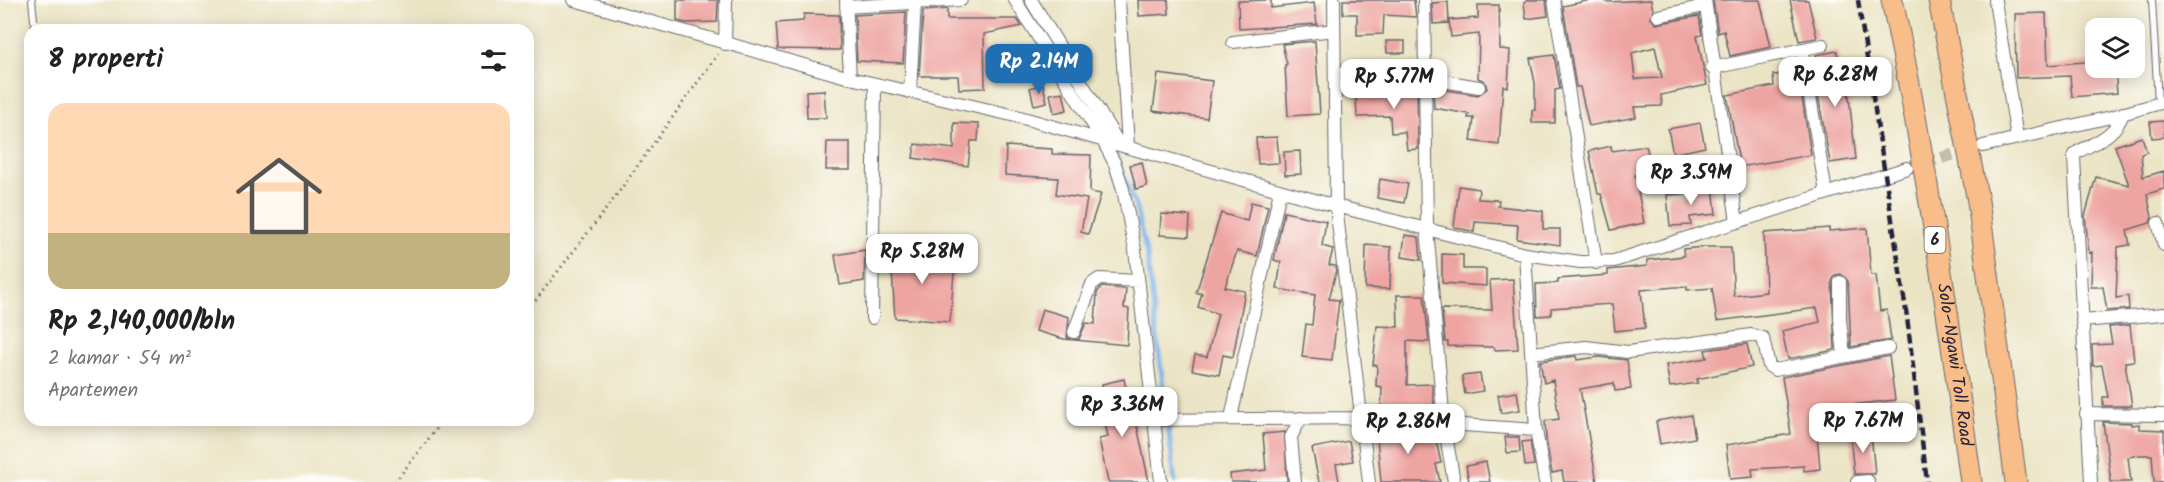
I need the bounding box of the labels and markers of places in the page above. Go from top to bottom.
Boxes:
pin: Rp 2.14M [977,44,1101,95]
pin: Rp 6.28M [1773,57,1897,108]
pin: Rp 5.77M [1332,59,1456,110]
pin: Rp 3.59M [1629,155,1753,206]
pin: Rp 5.28M [860,234,984,285]
pin: Rp 3.36M [1060,387,1184,438]
pin: Rp 7.67M [1801,403,1925,454]
pin: Rp 2.86M [1346,404,1470,455]

